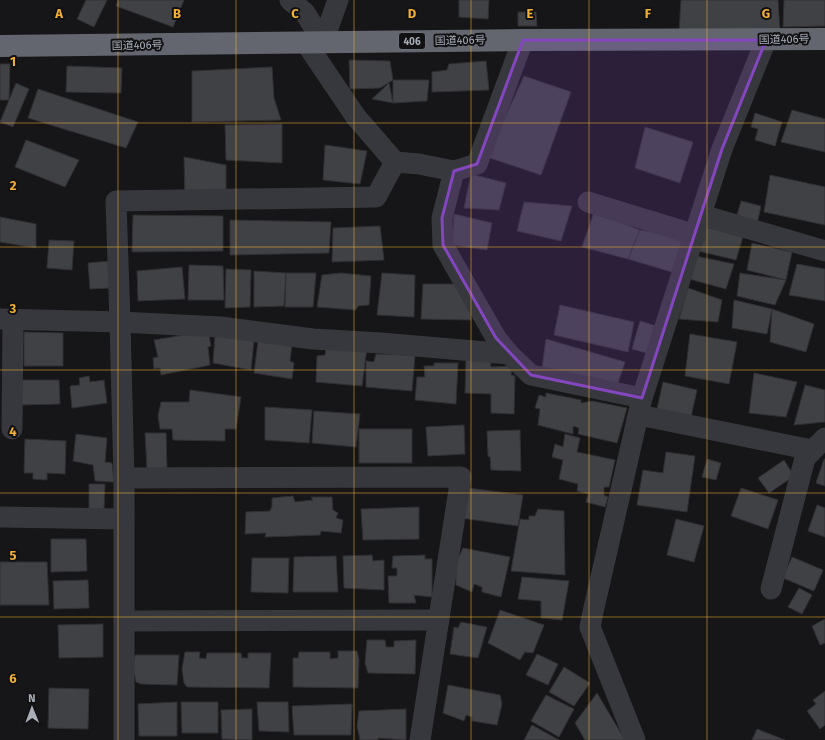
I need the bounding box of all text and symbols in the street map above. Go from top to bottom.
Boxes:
text: A [54,6,63,21]
text: B [173,6,181,21]
text: C [291,6,299,21]
text: D [408,6,417,21]
text: E [527,6,534,21]
text: F [645,6,652,21]
text: G [762,6,770,21]
road number: 406 [399,33,425,49]
street label: 国道406号 [758,33,810,46]
street label: 国道406号 [434,34,486,47]
street label: 国道406号 [111,39,163,52]
text: 1 [10,54,16,69]
text: 2 [10,178,17,193]
text: 3 [9,301,17,316]
text: 4 [9,424,17,439]
text: 5 [10,548,17,563]
text: 6 [9,671,17,686]
north arrow [12,688,52,728]
text: N [28,692,36,705]

